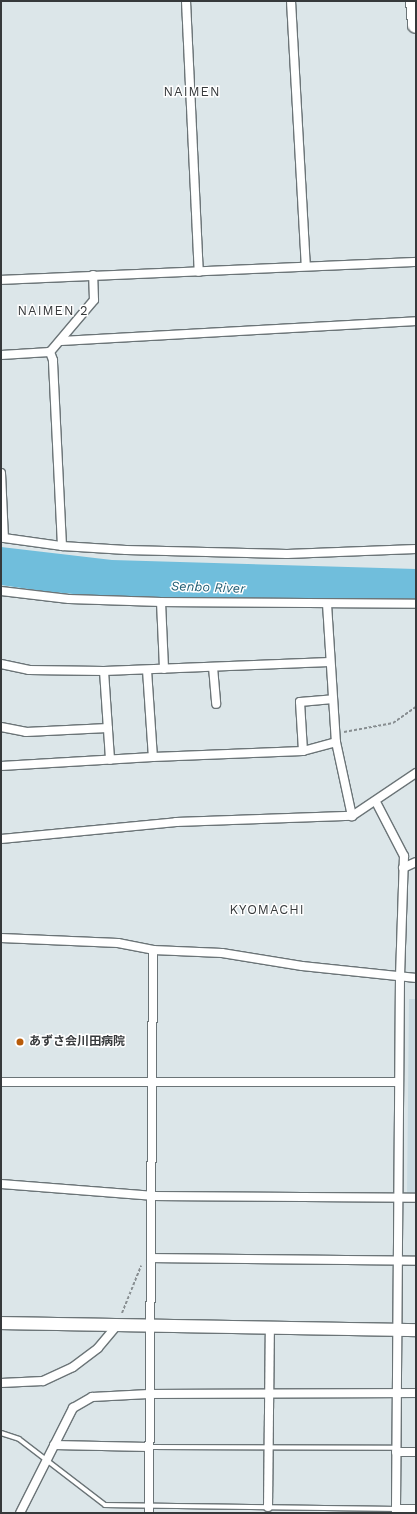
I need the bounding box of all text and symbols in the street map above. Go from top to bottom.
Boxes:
district label: NAIMEN [164,84,220,100]
district label: NAIMEN 2 [18,303,88,319]
water label: Senbo River [171,579,245,597]
district label: KYOMACHI [229,902,305,918]
place label: あずさ会川田病院 [29,1035,125,1049]
marker: あずさ会川田病院 [14,1036,26,1048]

